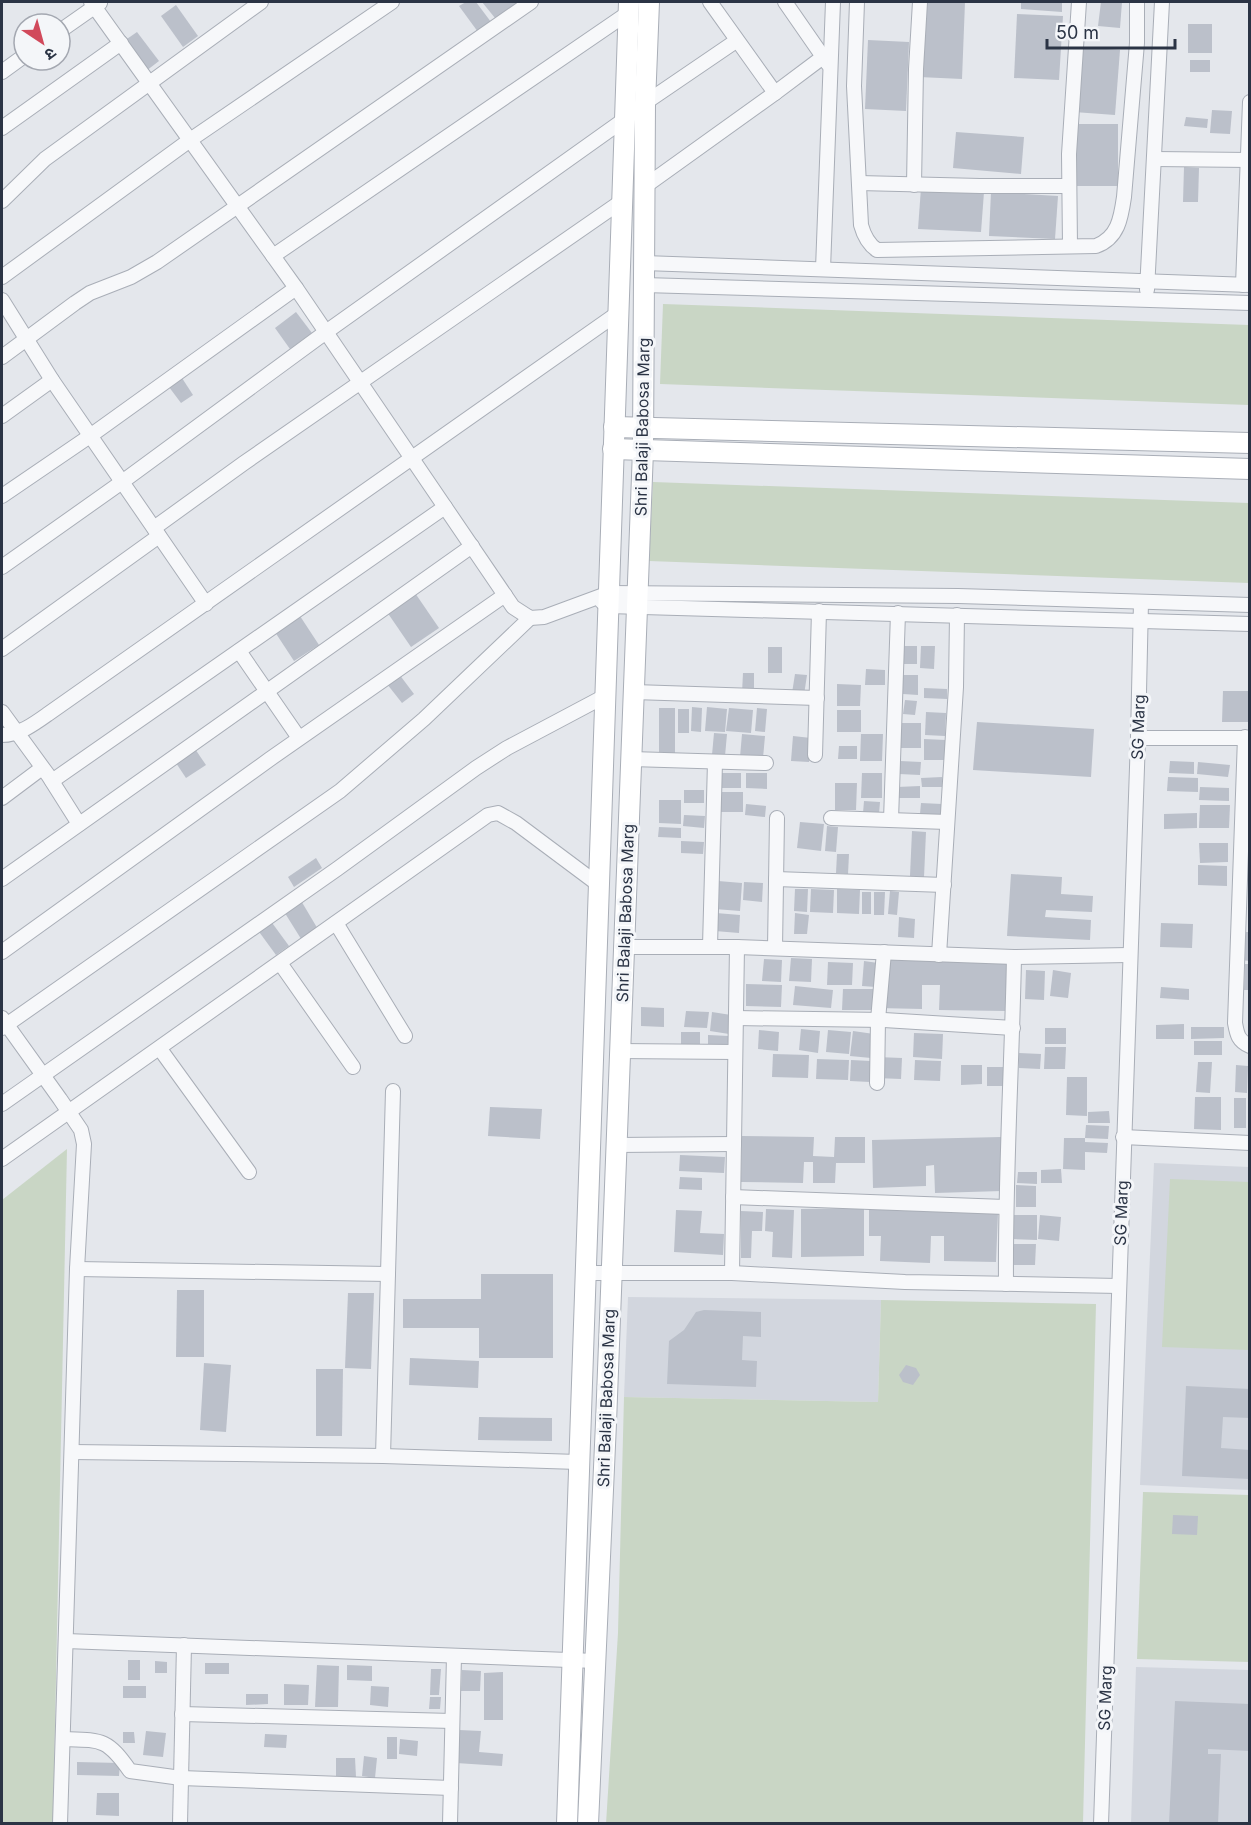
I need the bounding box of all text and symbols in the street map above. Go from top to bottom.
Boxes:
north arrow [12,12,72,72]
scale bar [1047,12,1174,50]
text: 50 m [1056,22,1099,43]
text: उ [41,43,60,65]
street label: Shri Balaji Babosa Marg [630,337,654,517]
street label: SG Marg [1127,694,1149,760]
street label: Shri Balaji Babosa Marg [612,823,638,1003]
street label: SG Marg [1110,1180,1132,1246]
street label: Shri Balaji Babosa Marg [593,1308,619,1488]
street label: SG Marg [1094,1665,1116,1731]

